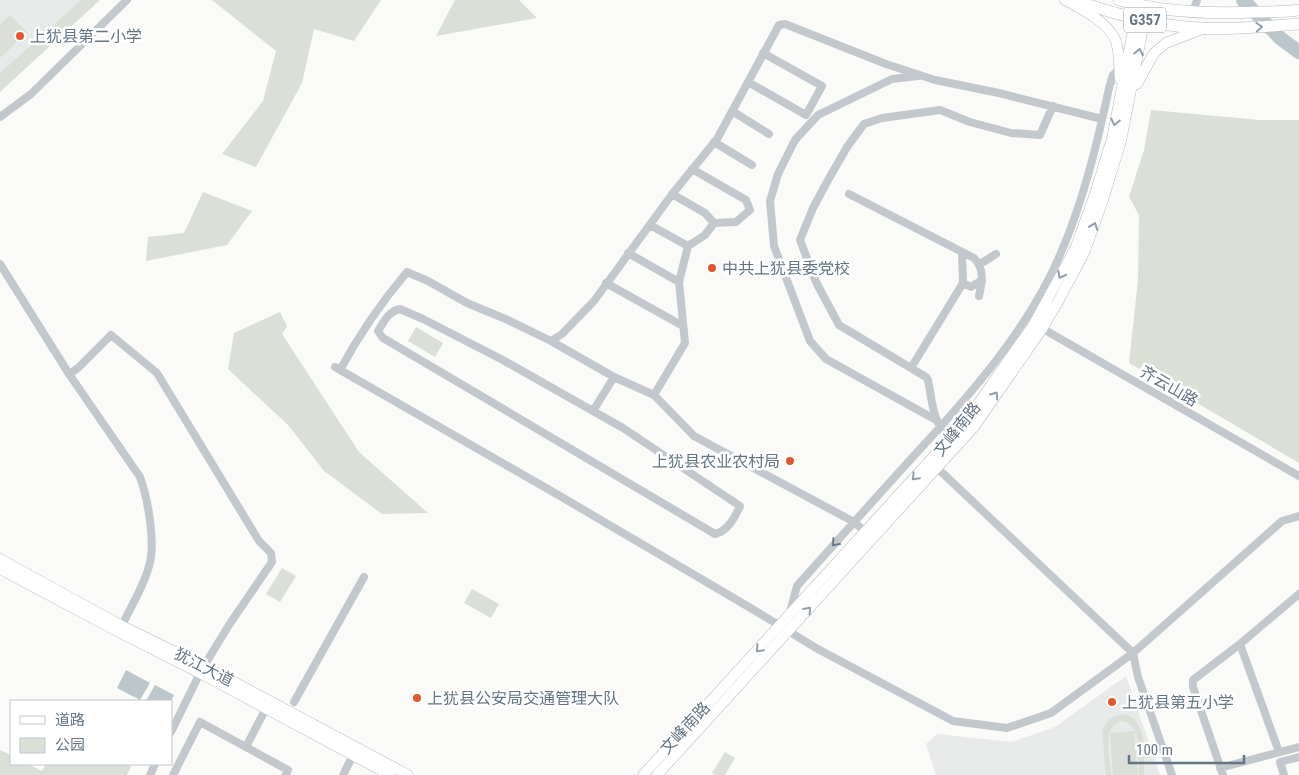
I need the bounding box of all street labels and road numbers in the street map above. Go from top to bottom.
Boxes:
road number: G357 [1124,8,1166,32]
street label: 齐云山路 [1137,362,1201,410]
street label: 文峰南路 [929,398,985,460]
street label: 犹江大道 [171,644,237,690]
street label: 文峰南路 [656,698,714,758]

